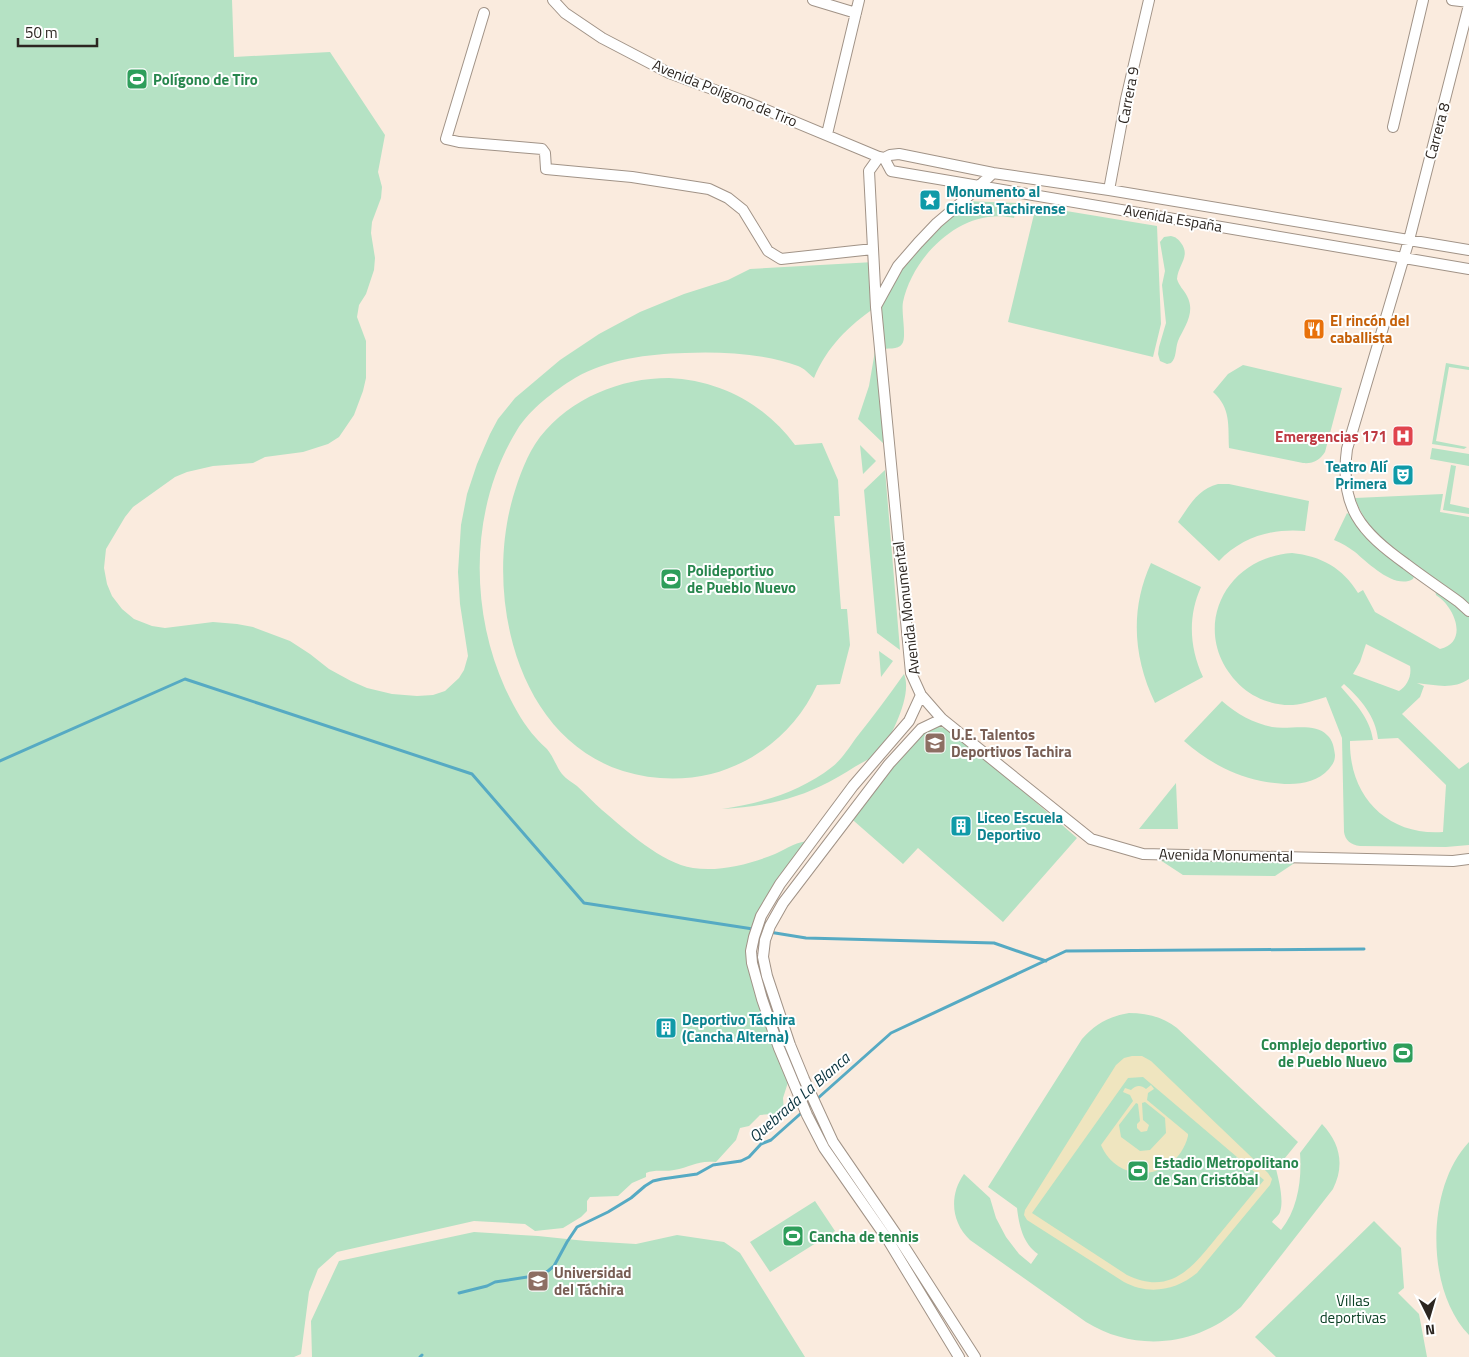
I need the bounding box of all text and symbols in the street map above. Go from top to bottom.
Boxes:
scale bar [18,15,96,47]
text: 50 m [25,21,58,44]
street label: Avenida Polígono de Tiro [649,53,801,133]
street label: Carrera 9 [1111,64,1145,126]
sports icon: Polígono de Tiro [125,67,149,91]
place label: Polígono de Tiro [153,68,258,91]
street label: Carrera 8 [1418,100,1456,162]
place label: Monumento al Ciclista Tachirense [946,180,1066,220]
place icon: Monumento al Ciclista Tachirense [918,188,942,212]
street label: Avenida España [1122,198,1225,238]
place label: El rincón del caballista [1330,309,1410,349]
restaurant icon: El rincón del caballista [1302,317,1326,341]
hospital icon: Emergencias 171 [1391,424,1415,448]
place label: Emergencias 171 [1275,425,1387,448]
place label: Teatro Alí Primera [1326,455,1388,495]
theatre icon: Teatro Alí Primera [1391,463,1415,487]
street label: Avenida Monumental [886,540,926,676]
place label: Polideportivo de Pueblo Nuevo [687,559,796,599]
sports icon: Polideportivo de Pueblo Nuevo [659,567,683,591]
place label: U.E. Talentos Deportivos Tachira [951,723,1072,763]
school or university icon: U.E. Talentos Deportivos Tachira [923,731,947,755]
place label: Liceo Escuela Deportivo [977,806,1064,846]
building icon: Liceo Escuela Deportivo [949,814,973,838]
street label: Avenida Monumental [1159,842,1293,868]
place label: Deportivo Táchira (Cancha Alterna) [682,1008,796,1048]
building icon: Deportivo Táchira (Cancha Alterna) [654,1016,678,1040]
place label: Complejo deportivo de Pueblo Nuevo [1261,1033,1387,1073]
sports icon: Complejo deportivo de Pueblo Nuevo [1391,1041,1415,1065]
water label: Quebrada La Blanca [743,1046,856,1148]
place label: Estadio Metropolitano de San Cristóbal [1154,1151,1299,1191]
sports icon: Estadio Metropolitano de San Cristóbal [1126,1159,1150,1183]
sports icon: Cancha de tennis [781,1224,805,1248]
place label: Cancha de tennis [809,1225,919,1248]
place label: Universidad del Táchira [554,1261,632,1301]
school or university icon: Universidad del Táchira [526,1269,550,1293]
park label: Villas deportivas [1320,1289,1386,1329]
north arrow [1404,1292,1454,1342]
text: N [1424,1320,1436,1341]

